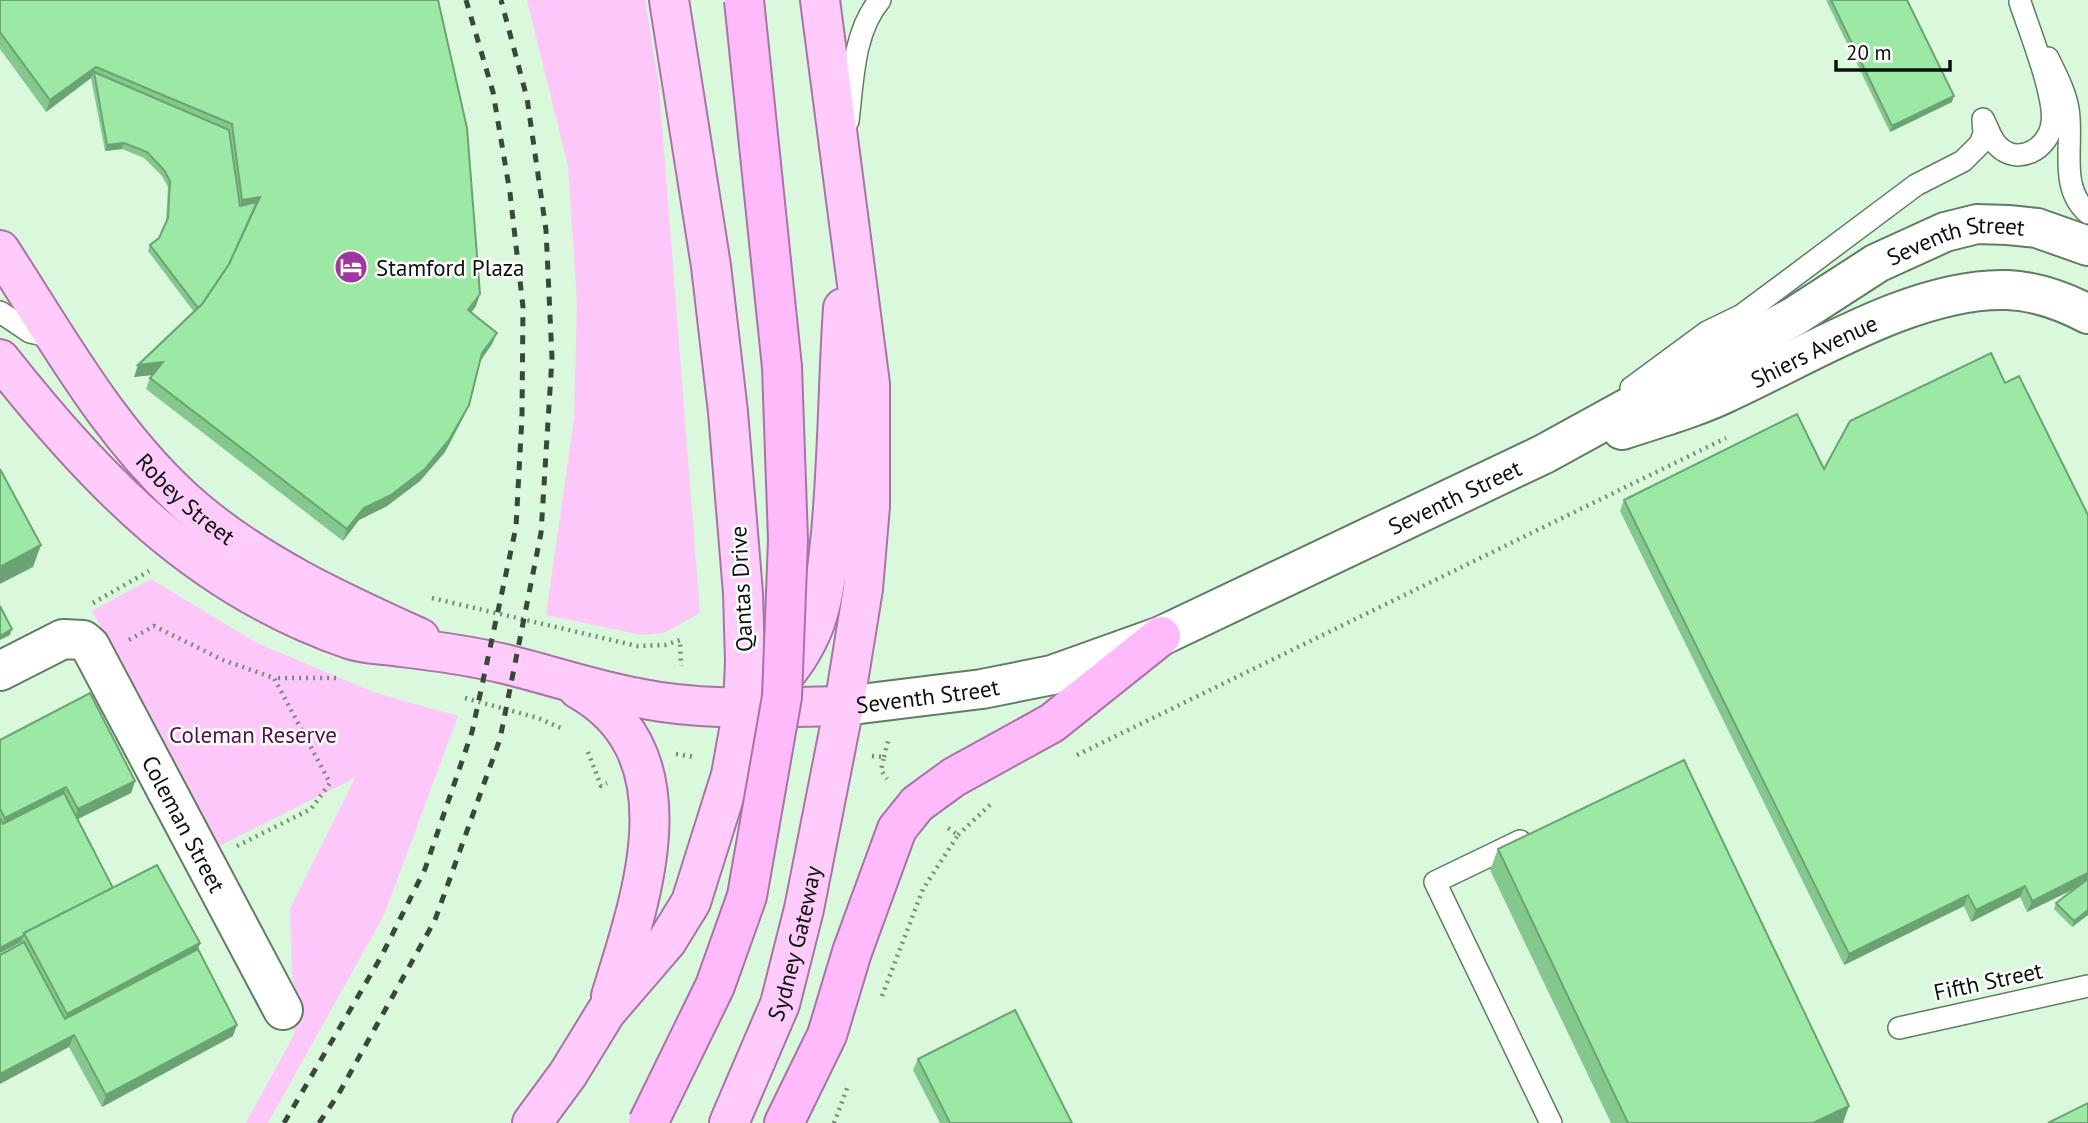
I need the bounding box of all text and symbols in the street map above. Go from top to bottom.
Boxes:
scale bar [1836,28,1950,72]
text: 20 m [1846,39,1892,66]
street label: Seventh Street [1882,210,2026,271]
hotel icon: Stamford Plaza [332,248,370,286]
place label: Stamford Plaza [376,253,525,282]
street label: Shiers Avenue [1745,307,1882,394]
street label: Robey Street [130,447,241,551]
street label: Seventh Street [1383,453,1526,541]
street label: Qantas Drive [723,525,759,653]
street label: Seventh Street [854,671,1002,719]
park label: Coleman Reserve [169,720,337,749]
street label: Coleman Street [136,750,232,897]
street label: Sydney Gateway [760,863,827,1025]
street label: Fifth Street [1931,955,2045,1007]

